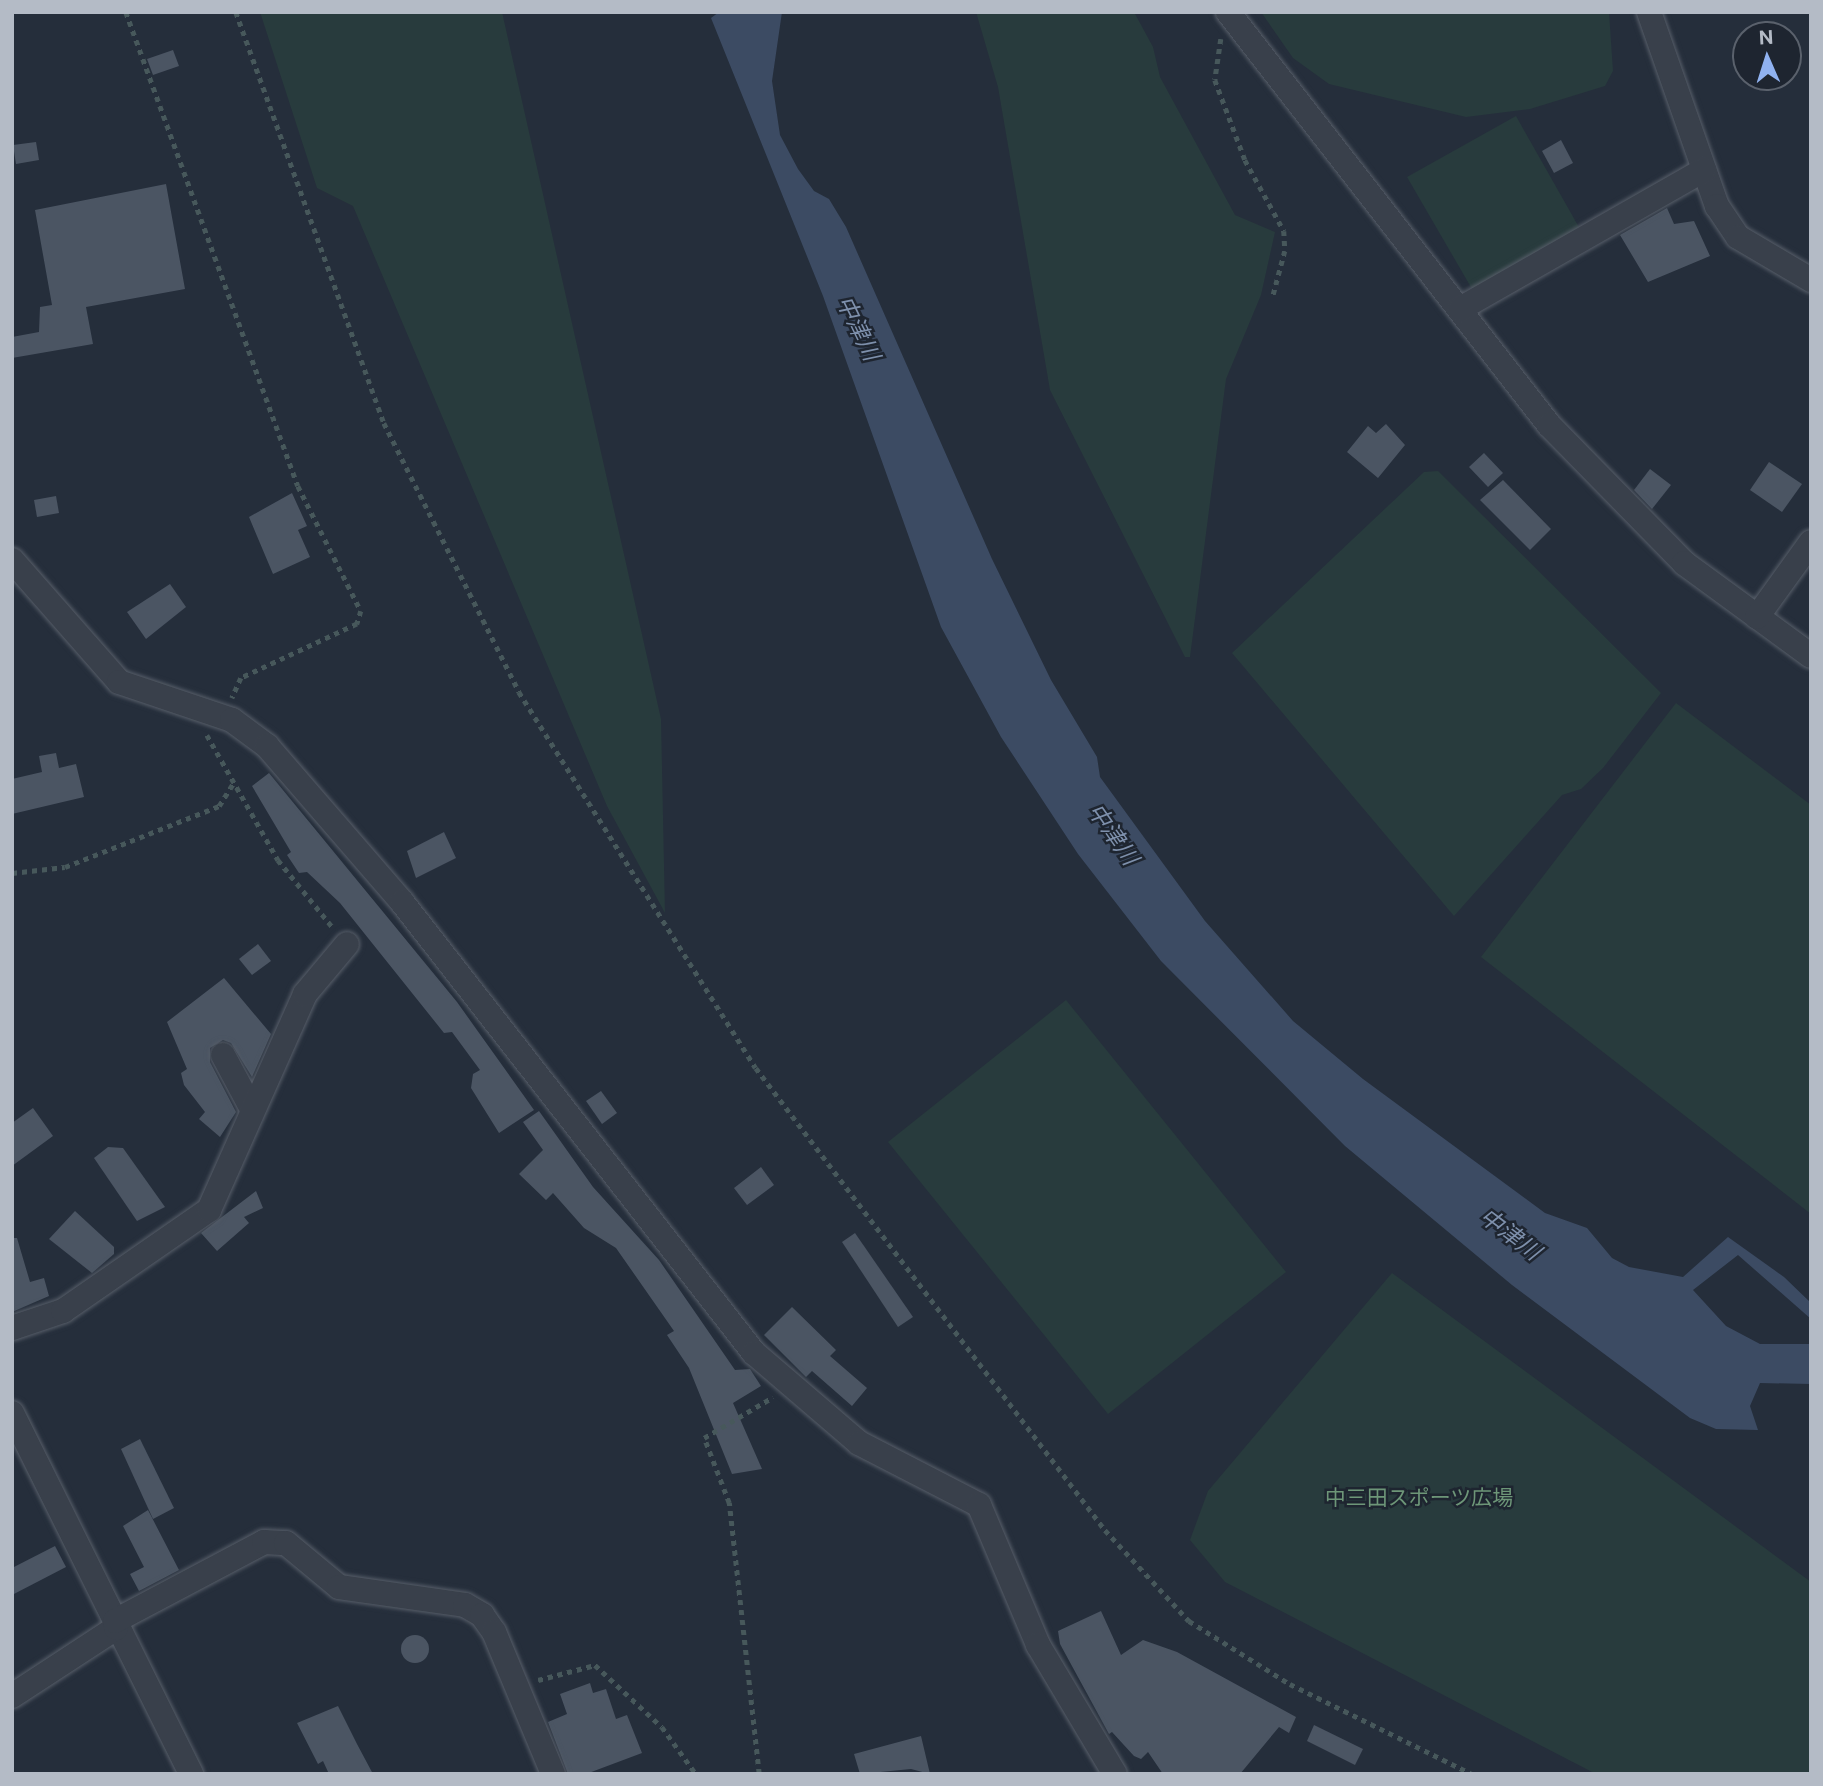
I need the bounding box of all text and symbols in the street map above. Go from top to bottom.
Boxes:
north arrow [1732,21,1802,91]
text: N [1758,26,1774,48]
water label: 中津川 [830,291,886,365]
water label: 中津川 [1082,798,1144,870]
water label: 中津川 [1474,1202,1546,1266]
park label: 中三田スポーツ広場 [1325,1485,1513,1511]

